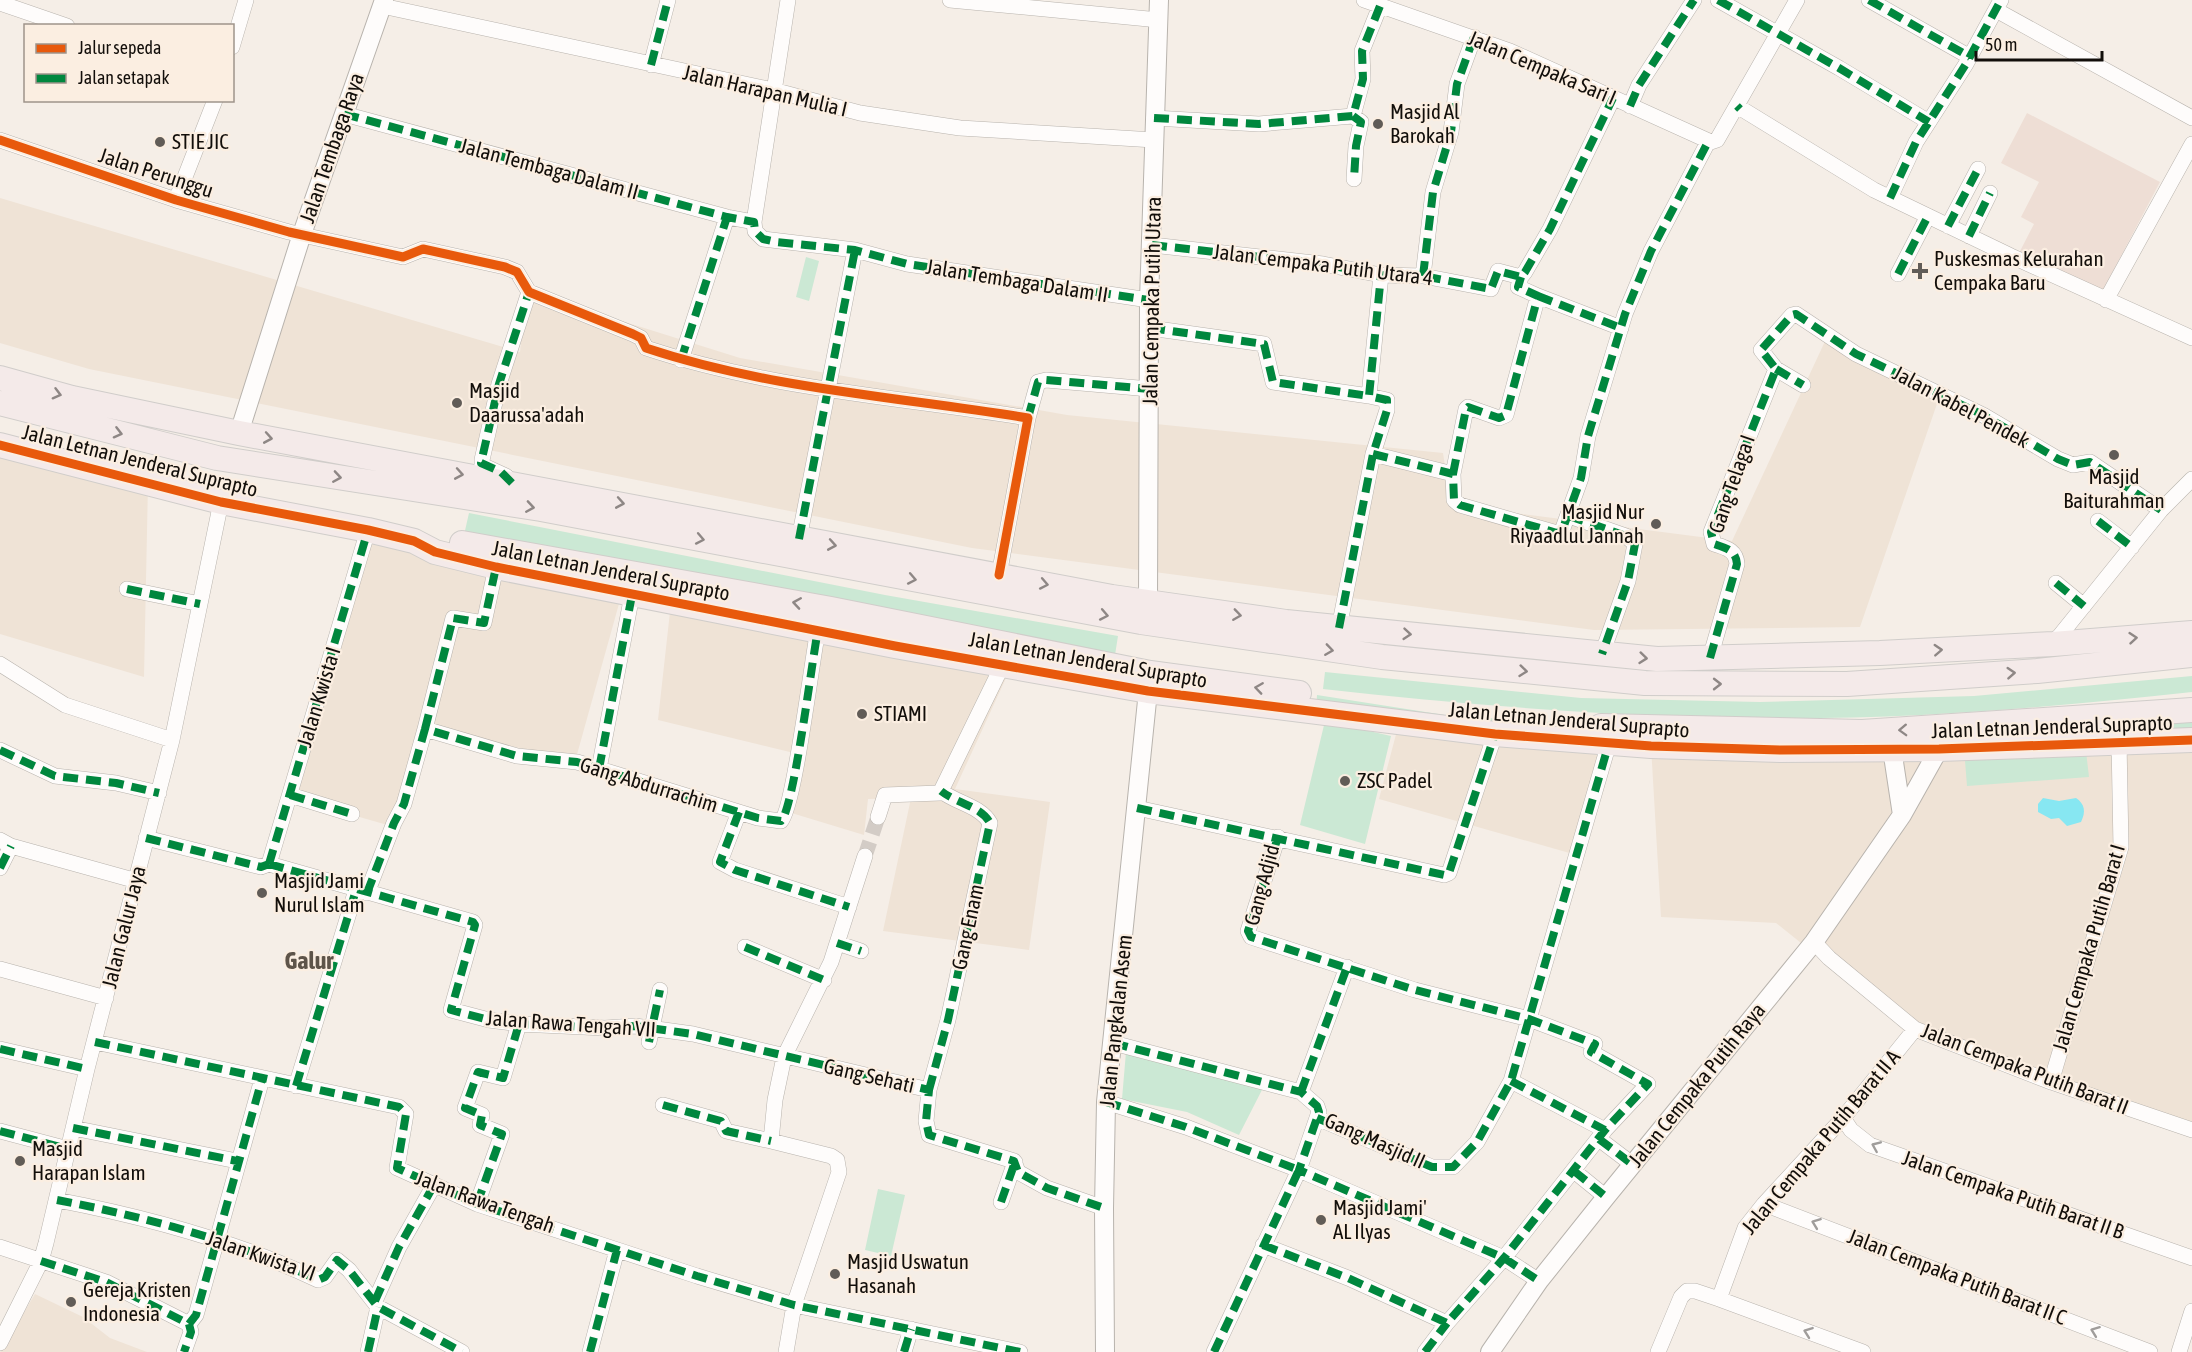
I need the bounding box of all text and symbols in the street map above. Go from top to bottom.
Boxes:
legend [24,24,234,102]
scale bar [1976,24,2102,62]
street label: Jalan Cempaka Sari I [1465,25,1620,109]
text: 50 m [1985,34,2017,55]
text: Jalur sepeda [78,37,161,58]
street label: Jalan Harapan Mulia I [681,59,850,121]
text: Jalan setapak [78,67,169,88]
street label: Jalan Tembaga Raya [294,70,368,226]
place label: Masjid Al Barokah [1390,99,1460,147]
marker: Masjid Al Barokah [1371,117,1385,131]
place label: STIE JIC [172,129,229,153]
street label: Jalan Tembaga Dalam II [457,133,641,203]
marker: STIE JIC [153,135,167,149]
street label: Jalan Perunggu [96,142,217,202]
street label: Jalan Cempaka Putih Utara [1137,196,1165,406]
street label: Jalan Cempaka Putih Utara 4 [1212,239,1435,289]
place label: Puskesmas Kelurahan Cempaka Baru [1934,246,2104,294]
street label: Jalan Tembaga Dalam II [924,254,1110,306]
marker: Puskesmas Kelurahan Cempaka Baru [1911,262,1929,280]
street label: Jalan Kabel Pendek [1889,360,2034,452]
place label: Masjid Daarussa'adah [469,378,584,426]
one-way arrow [51,386,61,399]
marker: Masjid Daarussa'adah [450,396,464,410]
street label: Jalan Letnan Jenderal Suprapto [20,419,260,501]
one-way arrow [113,426,123,439]
street label: Gang Telaga I [1703,431,1759,536]
one-way arrow [263,432,272,444]
marker: Masjid Baiturahman [2107,448,2121,462]
place label: Masjid Baiturahman [2063,464,2165,512]
one-way arrow [455,468,464,480]
one-way arrow [332,470,342,483]
one-way arrow [615,496,625,509]
place label: Masjid Nur Riyaadlul Jannah [1510,499,1645,547]
one-way arrow [525,501,534,513]
marker: Masjid Nur Riyaadlul Jannah [1649,517,1663,531]
one-way arrow [695,532,705,545]
street label: Jalan Letnan Jenderal Suprapto [490,535,732,605]
one-way arrow [827,538,837,551]
one-way arrow [907,572,917,585]
one-way arrow [1039,577,1049,590]
one-way arrow [792,598,801,610]
one-way arrow [1099,608,1109,621]
one-way arrow [1232,608,1241,620]
street label: Jalan Letnan Jenderal Suprapto [967,626,1209,692]
one-way arrow [1403,627,1412,640]
one-way arrow [2128,631,2137,644]
one-way arrow [1324,643,1333,656]
one-way arrow [1934,643,1943,656]
street label: Jalan Kwista I [291,644,345,750]
one-way arrow [1638,651,1648,664]
one-way arrow [1518,664,1527,677]
one-way arrow [2006,667,2015,680]
one-way arrow [1712,678,1721,690]
one-way arrow [1254,682,1264,694]
street label: Jalan Letnan Jenderal Suprapto [1448,697,1690,741]
place label: STIAMI [874,701,927,725]
marker: STIAMI [855,707,869,721]
street label: Jalan Letnan Jenderal Suprapto [1931,710,2173,742]
one-way arrow [1899,724,1908,737]
street label: Gang Abdurrachim [577,752,721,816]
place label: ZSC Padel [1357,768,1433,792]
marker: ZSC Padel [1338,774,1352,788]
street label: Jalan Cempaka Putih Barat I [2047,841,2129,1054]
street label: Gang Adjid [1239,842,1283,928]
street label: Jalan Galur Jaya [96,863,150,990]
place label: Masjid Jami Nurul Islam [274,868,365,916]
street label: Gang Enam [946,882,988,972]
marker: Masjid Jami Nurul Islam [255,886,269,900]
street label: Jalan Pangkalan Asem [1094,933,1136,1108]
district label: Galur [285,947,334,974]
street label: Jalan Cempaka Putih Raya [1623,998,1770,1171]
street label: Jalan Rawa Tengah VII [485,1005,657,1041]
street label: Jalan Cempaka Putih Barat II [1918,1017,2132,1119]
street label: Jalan Cempaka Putih Barat II A [1736,1044,1905,1238]
street label: Gang Sehati [822,1053,917,1097]
street label: Gang Masjid II [1321,1107,1429,1173]
place label: Masjid Harapan Islam [32,1136,146,1184]
one-way arrow [1872,1141,1883,1153]
street label: Jalan Cempaka Putih Barat II B [1899,1145,2127,1243]
marker: Masjid Harapan Islam [13,1154,27,1168]
street label: Jalan Rawa Tengah [412,1165,558,1237]
place label: Masjid Jami' AL Ilyas [1333,1195,1427,1243]
marker: Masjid Jami' AL Ilyas [1314,1213,1328,1227]
one-way arrow [1811,1217,1821,1230]
street label: Jalan Cempaka Putih Barat II C [1845,1223,2071,1329]
street label: Jalan Kwista VI [204,1225,319,1285]
place label: Masjid Uswatun Hasanah [847,1249,969,1297]
marker: Masjid Uswatun Hasanah [828,1267,842,1281]
place label: Gereja Kristen Indonesia [83,1277,191,1325]
marker: Gereja Kristen Indonesia [64,1295,78,1309]
one-way arrow [1803,1326,1814,1339]
one-way arrow [2091,1326,2102,1338]

